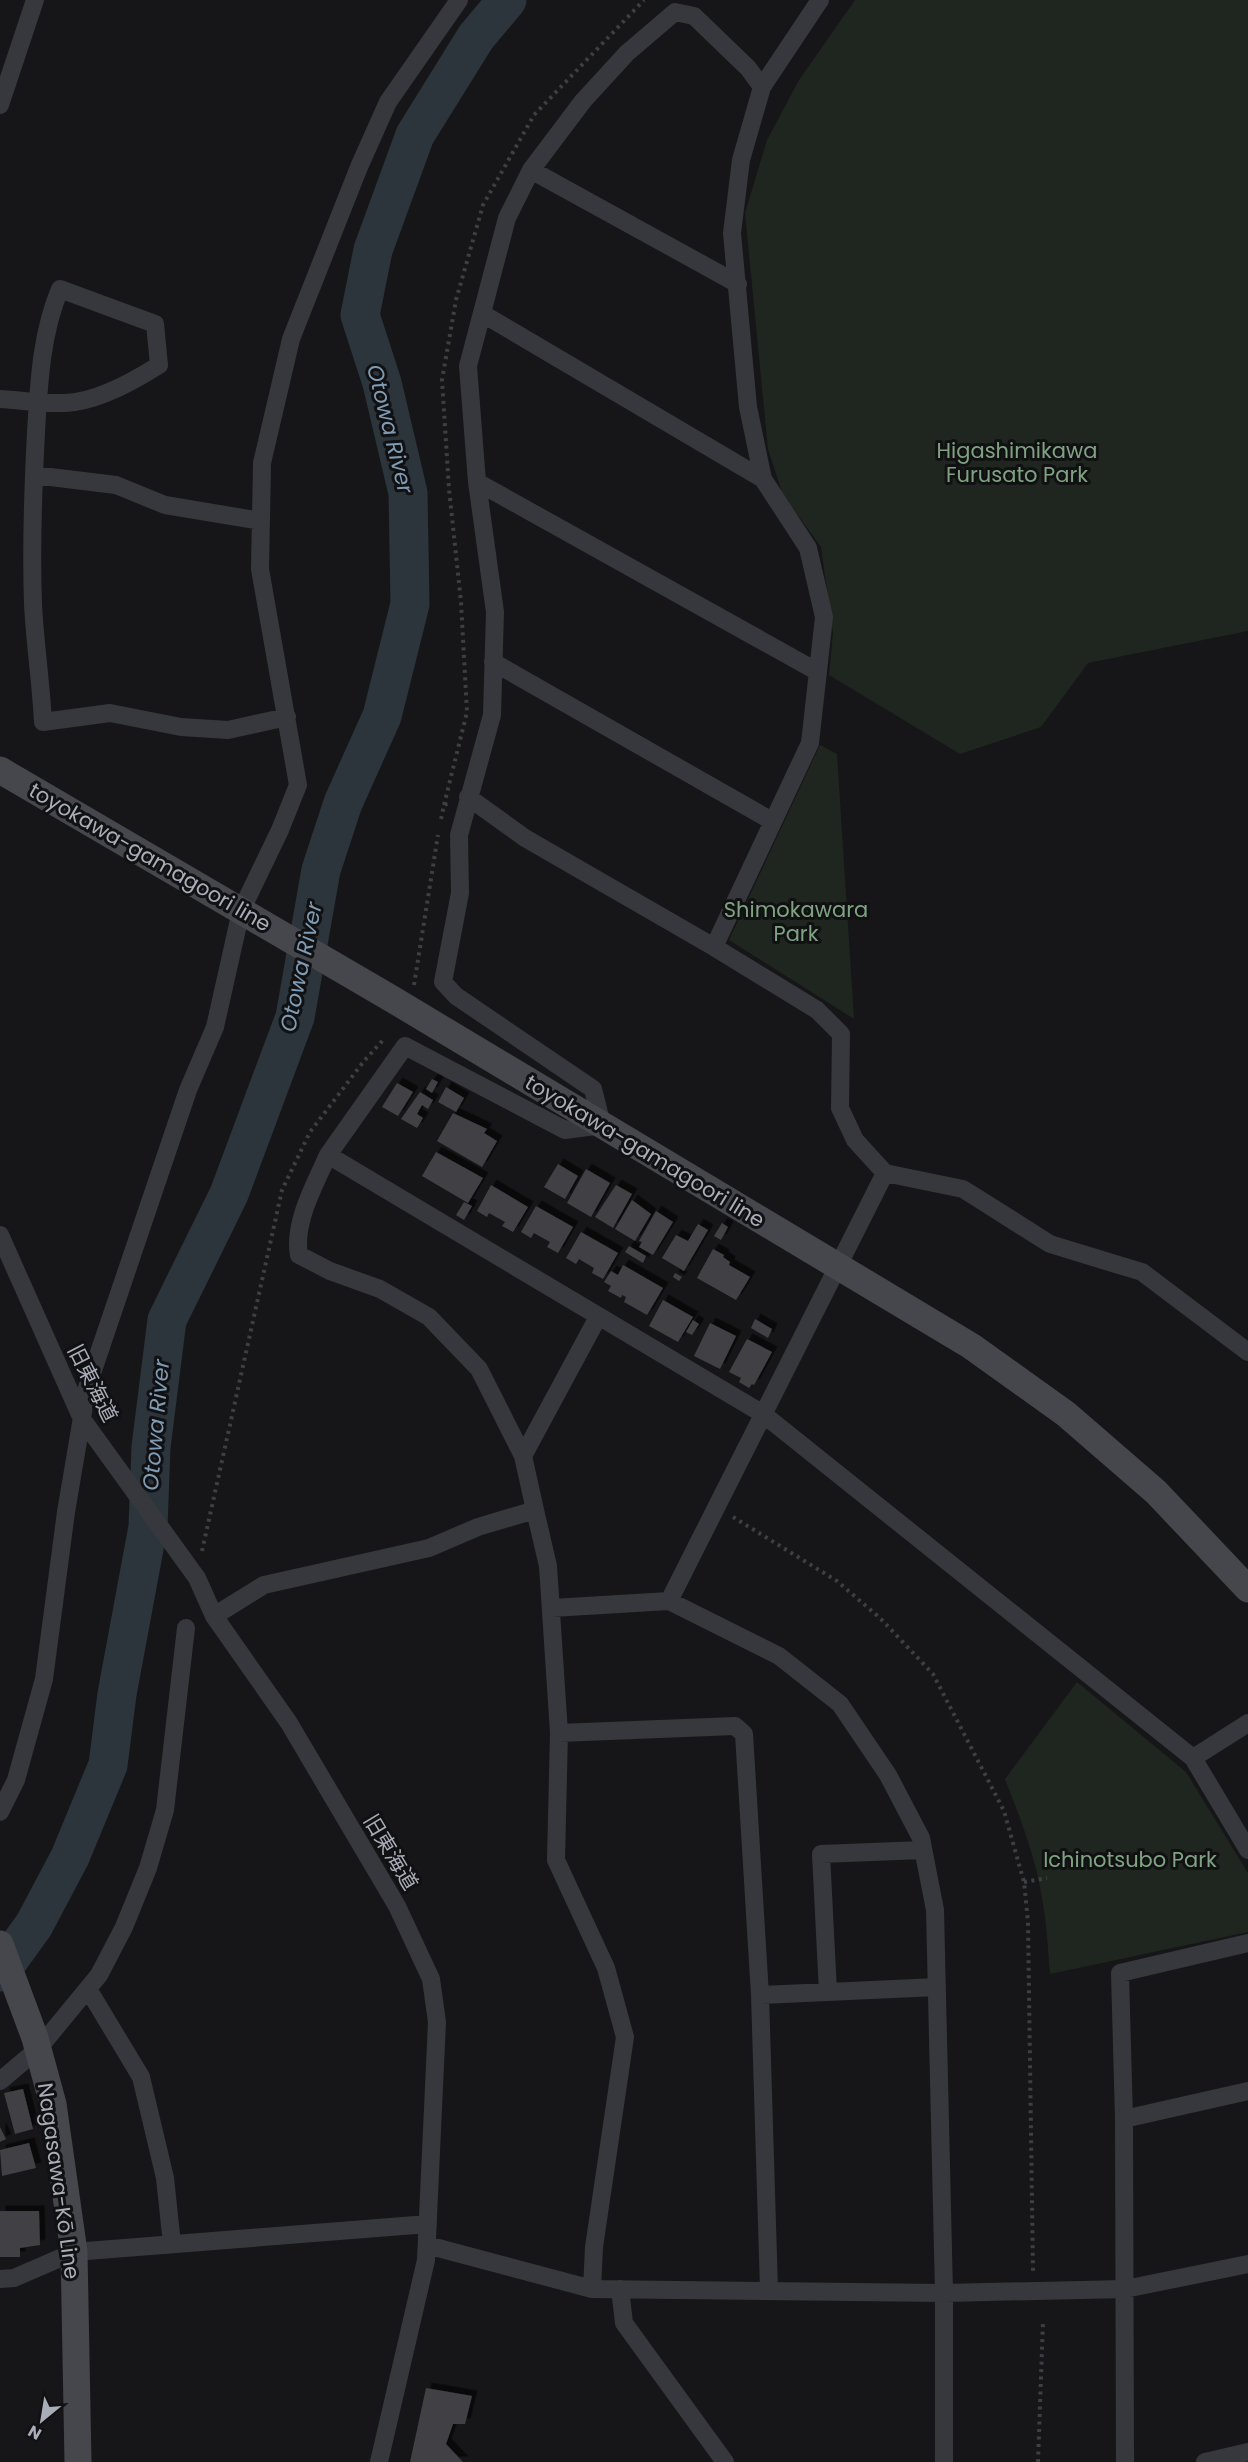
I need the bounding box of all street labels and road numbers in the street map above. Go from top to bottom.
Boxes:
street label: toyokawa-gamagoori line [24,776,276,938]
street label: toyokawa-gamagoori line [520,1068,770,1234]
street label: 旧東海道 [61,1339,125,1427]
street label: 旧東海道 [357,1809,425,1895]
street label: Nagasawa-Kō Line [31,2081,87,2281]

